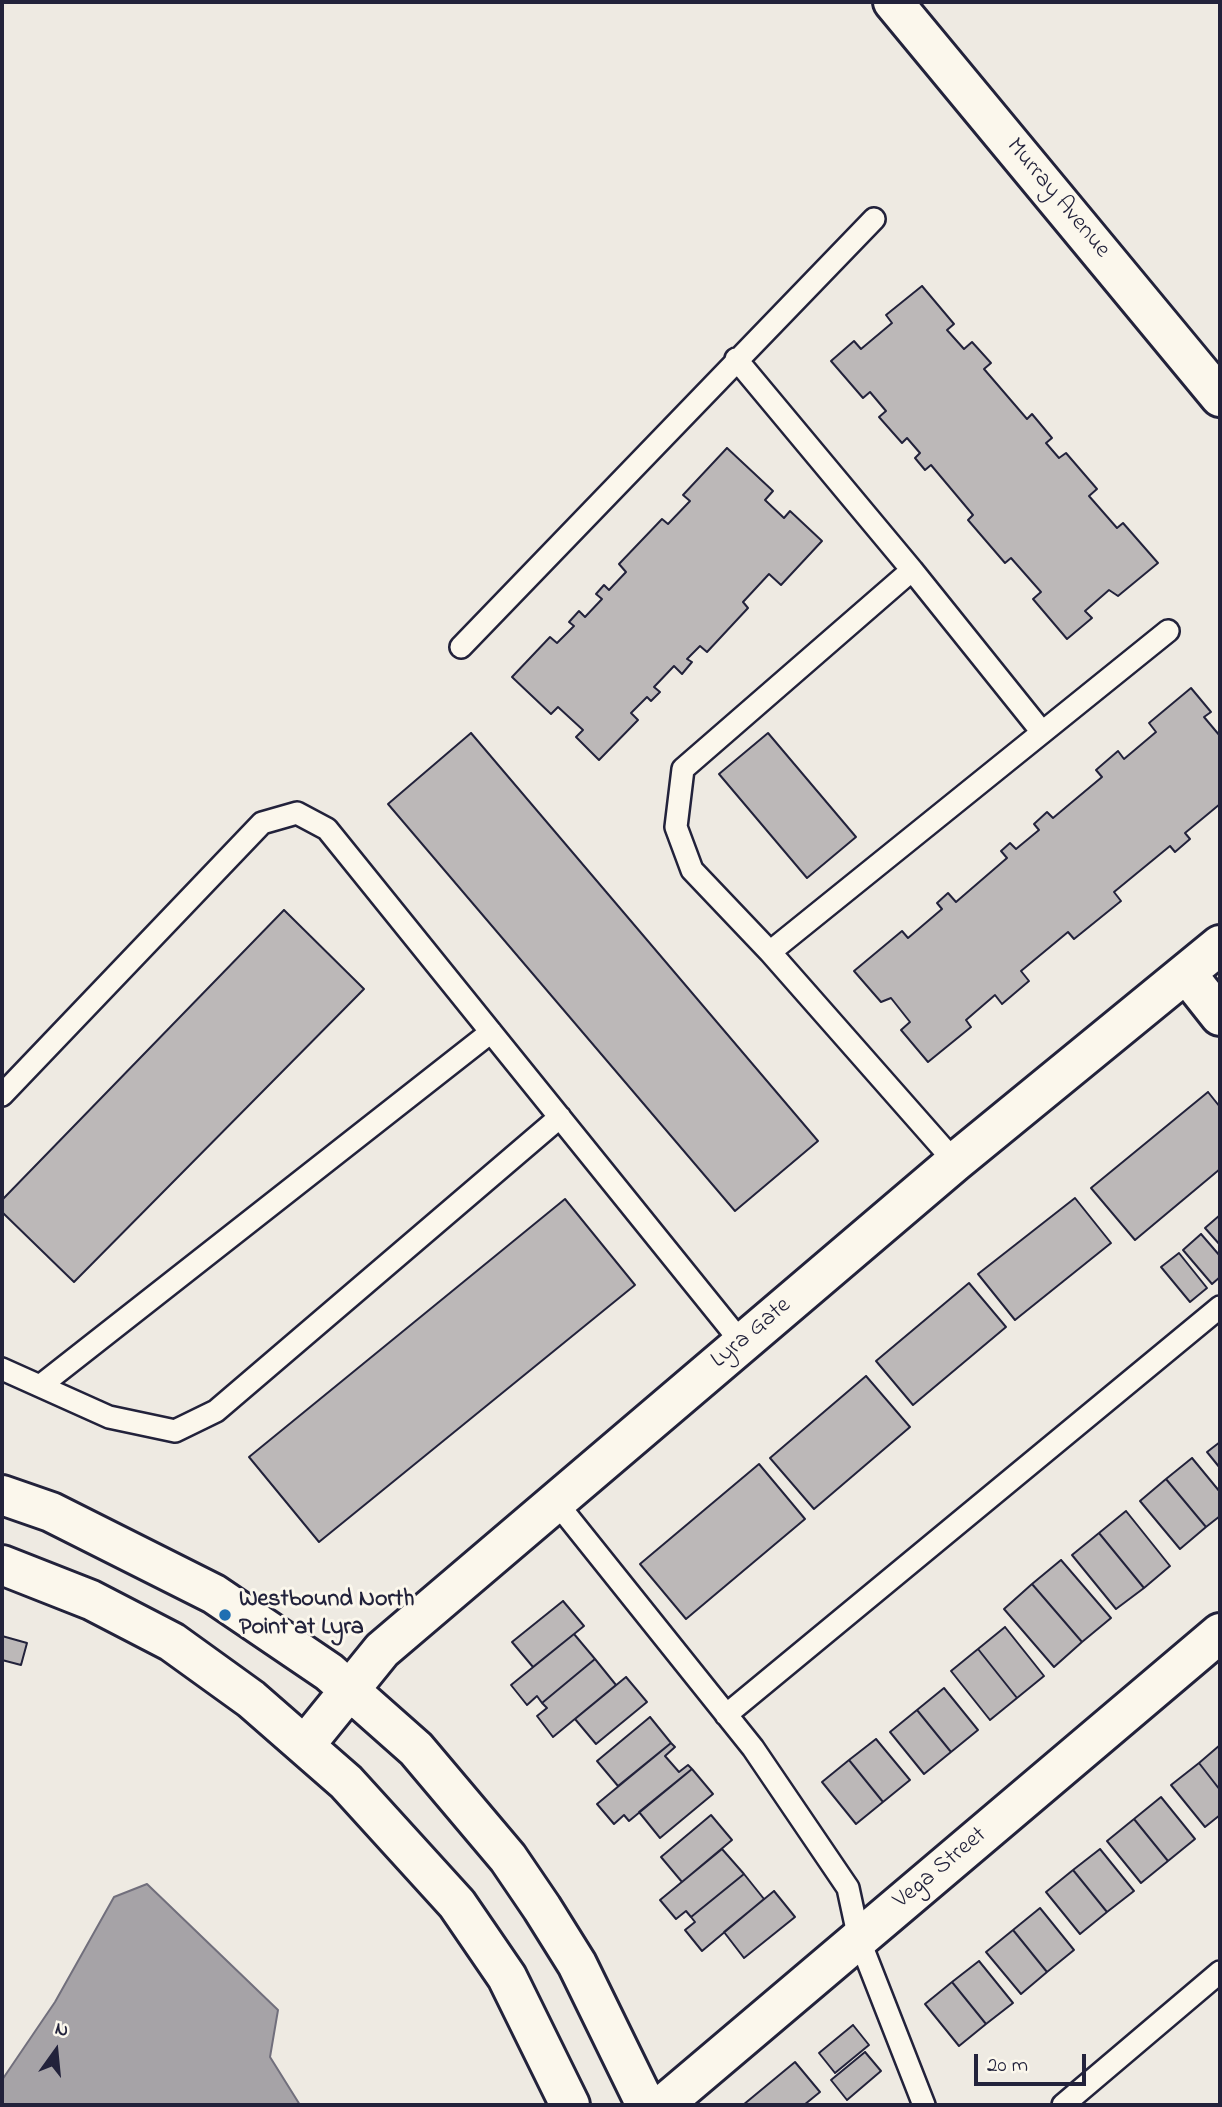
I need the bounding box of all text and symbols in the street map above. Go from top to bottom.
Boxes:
street label: Murray Avenue [999,133,1115,265]
street label: Lyra Gate [706,1292,798,1376]
place label: Westbound North Point at Lyra [239,1587,414,1643]
marker: Westbound North Point at Lyra [217,1607,233,1623]
street label: Vega Street [889,1822,993,1916]
north arrow [21,2016,91,2086]
text: N [52,2016,71,2045]
scale bar [977,2040,1089,2084]
text: 20 m [987,2051,1028,2081]

